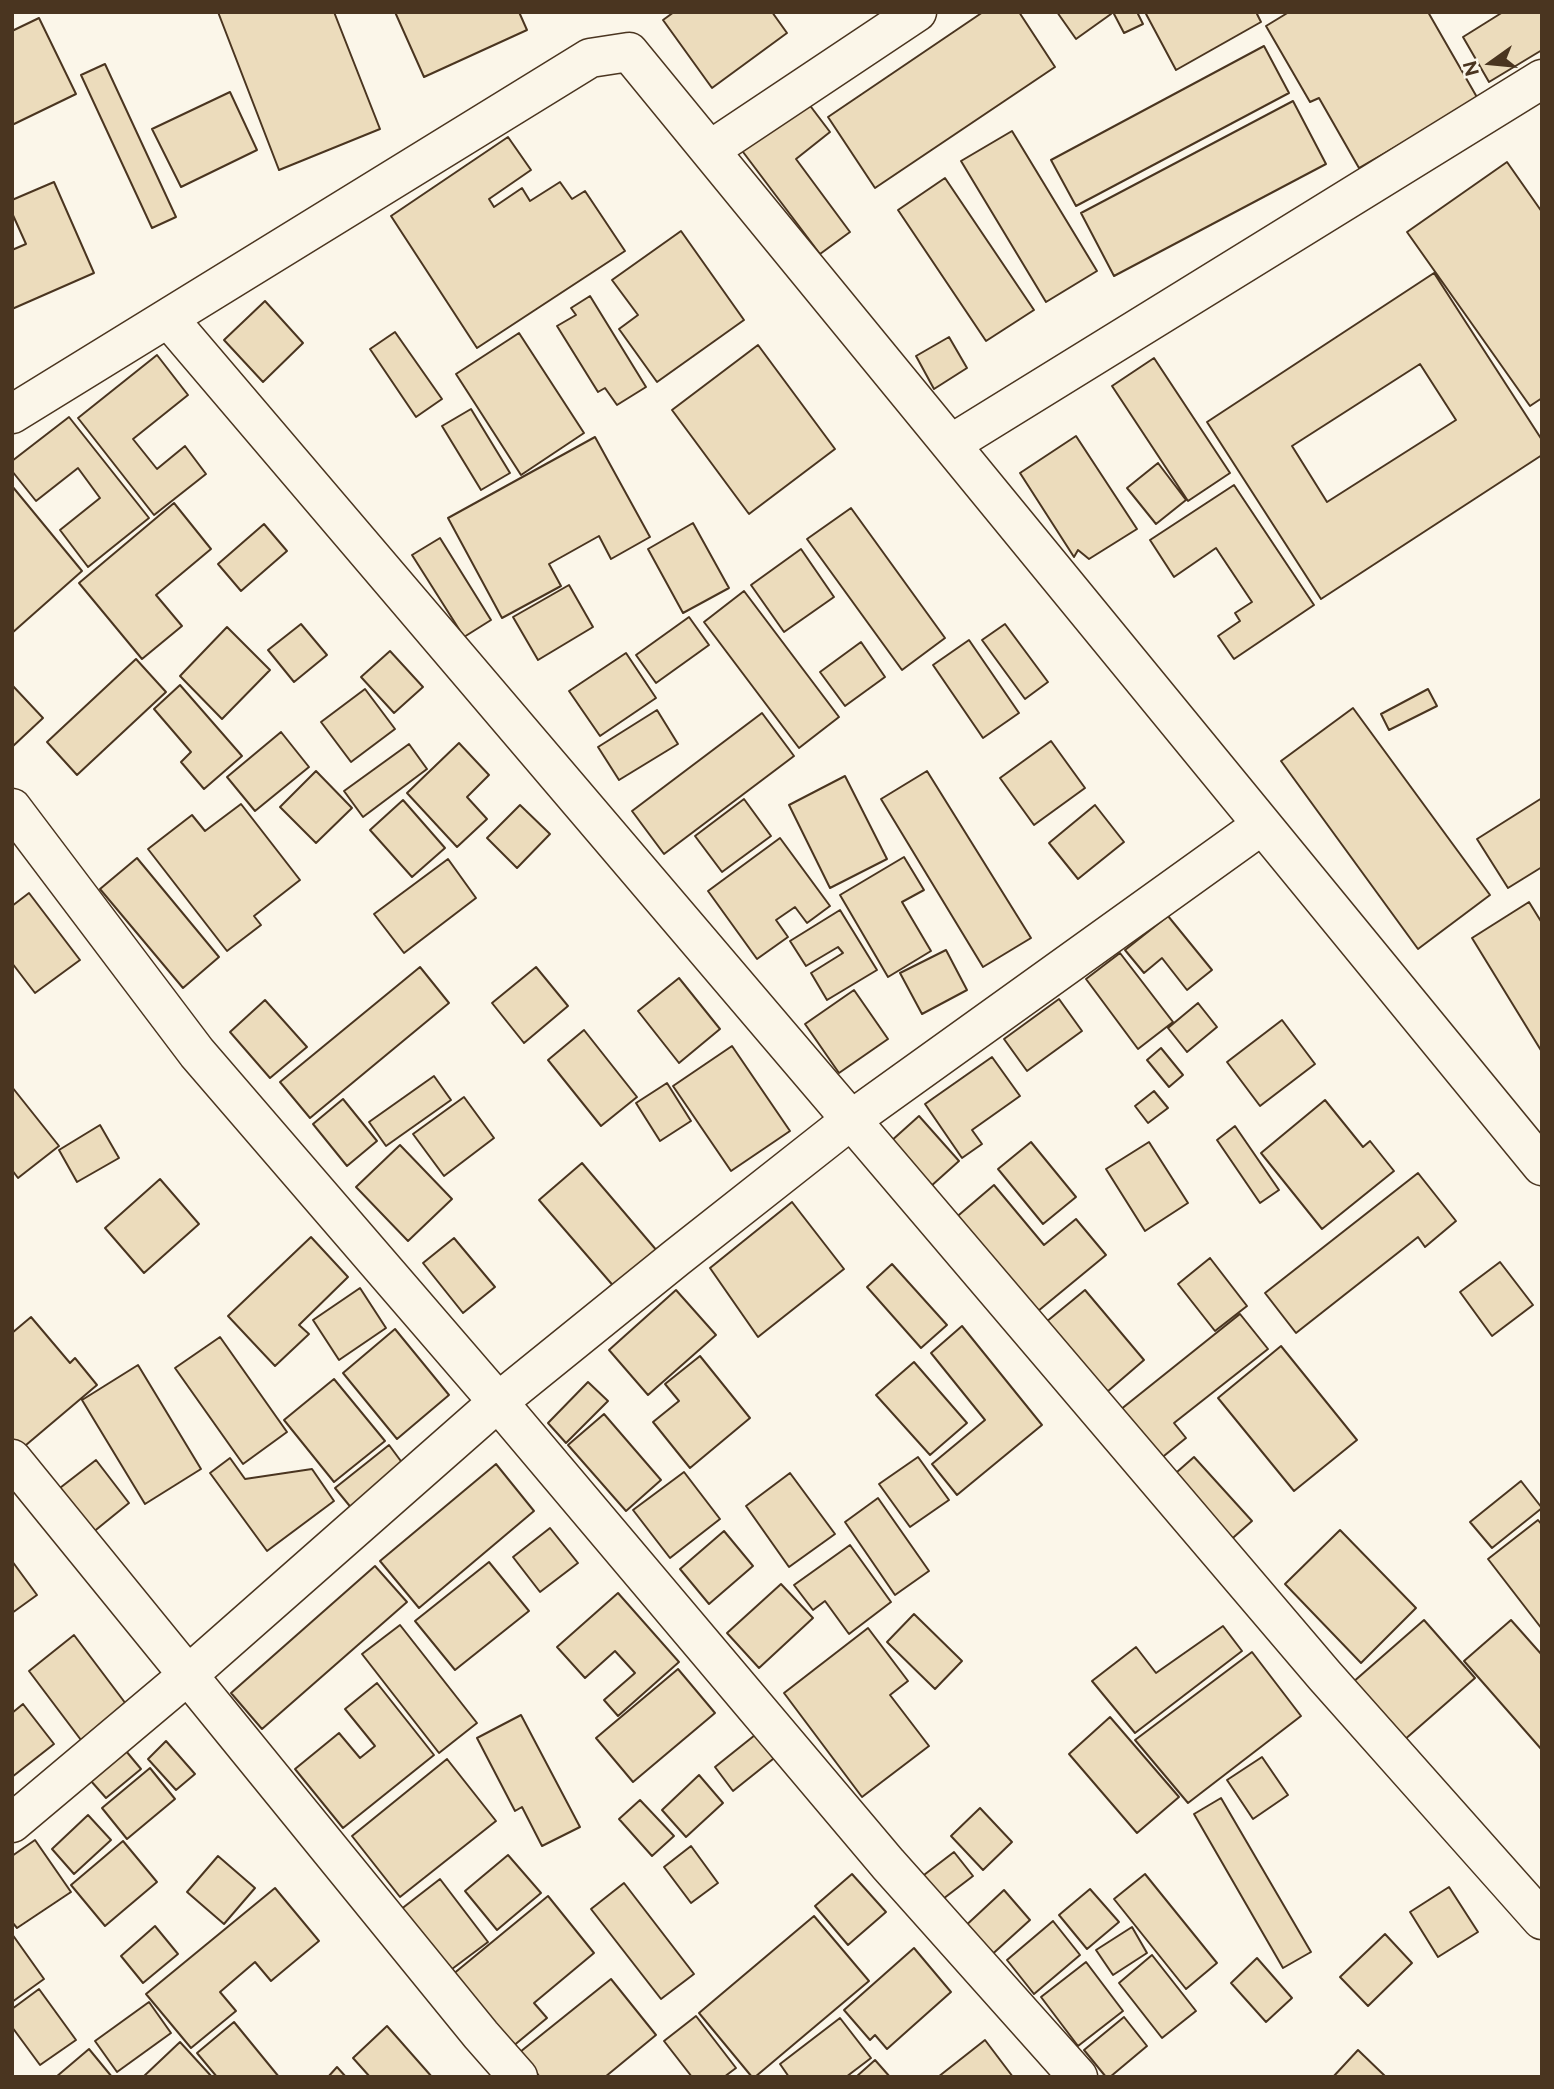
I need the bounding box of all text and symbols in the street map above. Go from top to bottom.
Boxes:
north arrow [1456,28,1526,98]
text: N [1458,59,1483,78]

